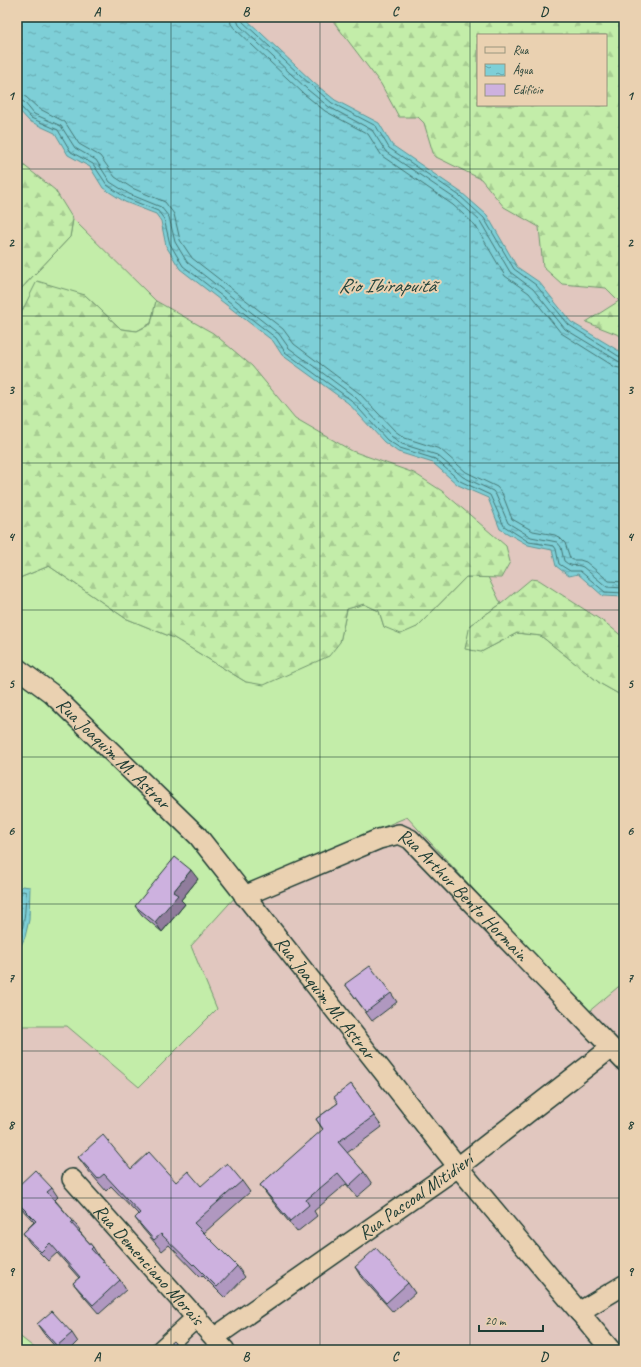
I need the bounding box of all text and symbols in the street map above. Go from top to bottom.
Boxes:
text: A [94,4,102,20]
text: B [243,4,251,20]
text: C [392,4,400,20]
text: D [540,4,549,20]
legend [477,34,607,106]
text: Rua [513,42,530,58]
text: Água [513,62,534,78]
text: Edifício [513,82,545,98]
text: 1 [8,88,16,104]
text: 1 [627,88,635,104]
text: 2 [8,235,15,251]
text: 2 [627,235,634,251]
water label: Rio Ibirapuitã [338,273,441,298]
text: 3 [8,382,15,398]
text: 3 [627,382,634,398]
text: 4 [8,529,16,545]
text: 4 [627,529,635,545]
text: 5 [8,676,15,692]
text: 5 [627,676,634,692]
street label: Rua Joaquim M. Astrar [51,693,177,816]
text: 6 [8,823,15,839]
street label: Rua Arthur Bento Hormain [394,823,534,967]
text: 6 [627,823,634,839]
street label: Rua Joaquim M. Astrar [269,931,382,1066]
text: 7 [8,970,15,986]
text: 7 [627,970,634,986]
text: 8 [8,1117,16,1133]
text: 8 [627,1117,635,1133]
street label: Rua Pascoal Mitidieri [354,1146,480,1245]
street label: Rua Demenciano Morais [88,1199,210,1332]
text: 9 [8,1264,15,1280]
text: 9 [627,1264,634,1280]
scale bar [479,1307,543,1333]
text: 20 m [485,1313,507,1329]
text: A [94,1349,102,1365]
text: B [243,1349,251,1365]
text: C [392,1349,400,1365]
text: D [540,1349,549,1365]

